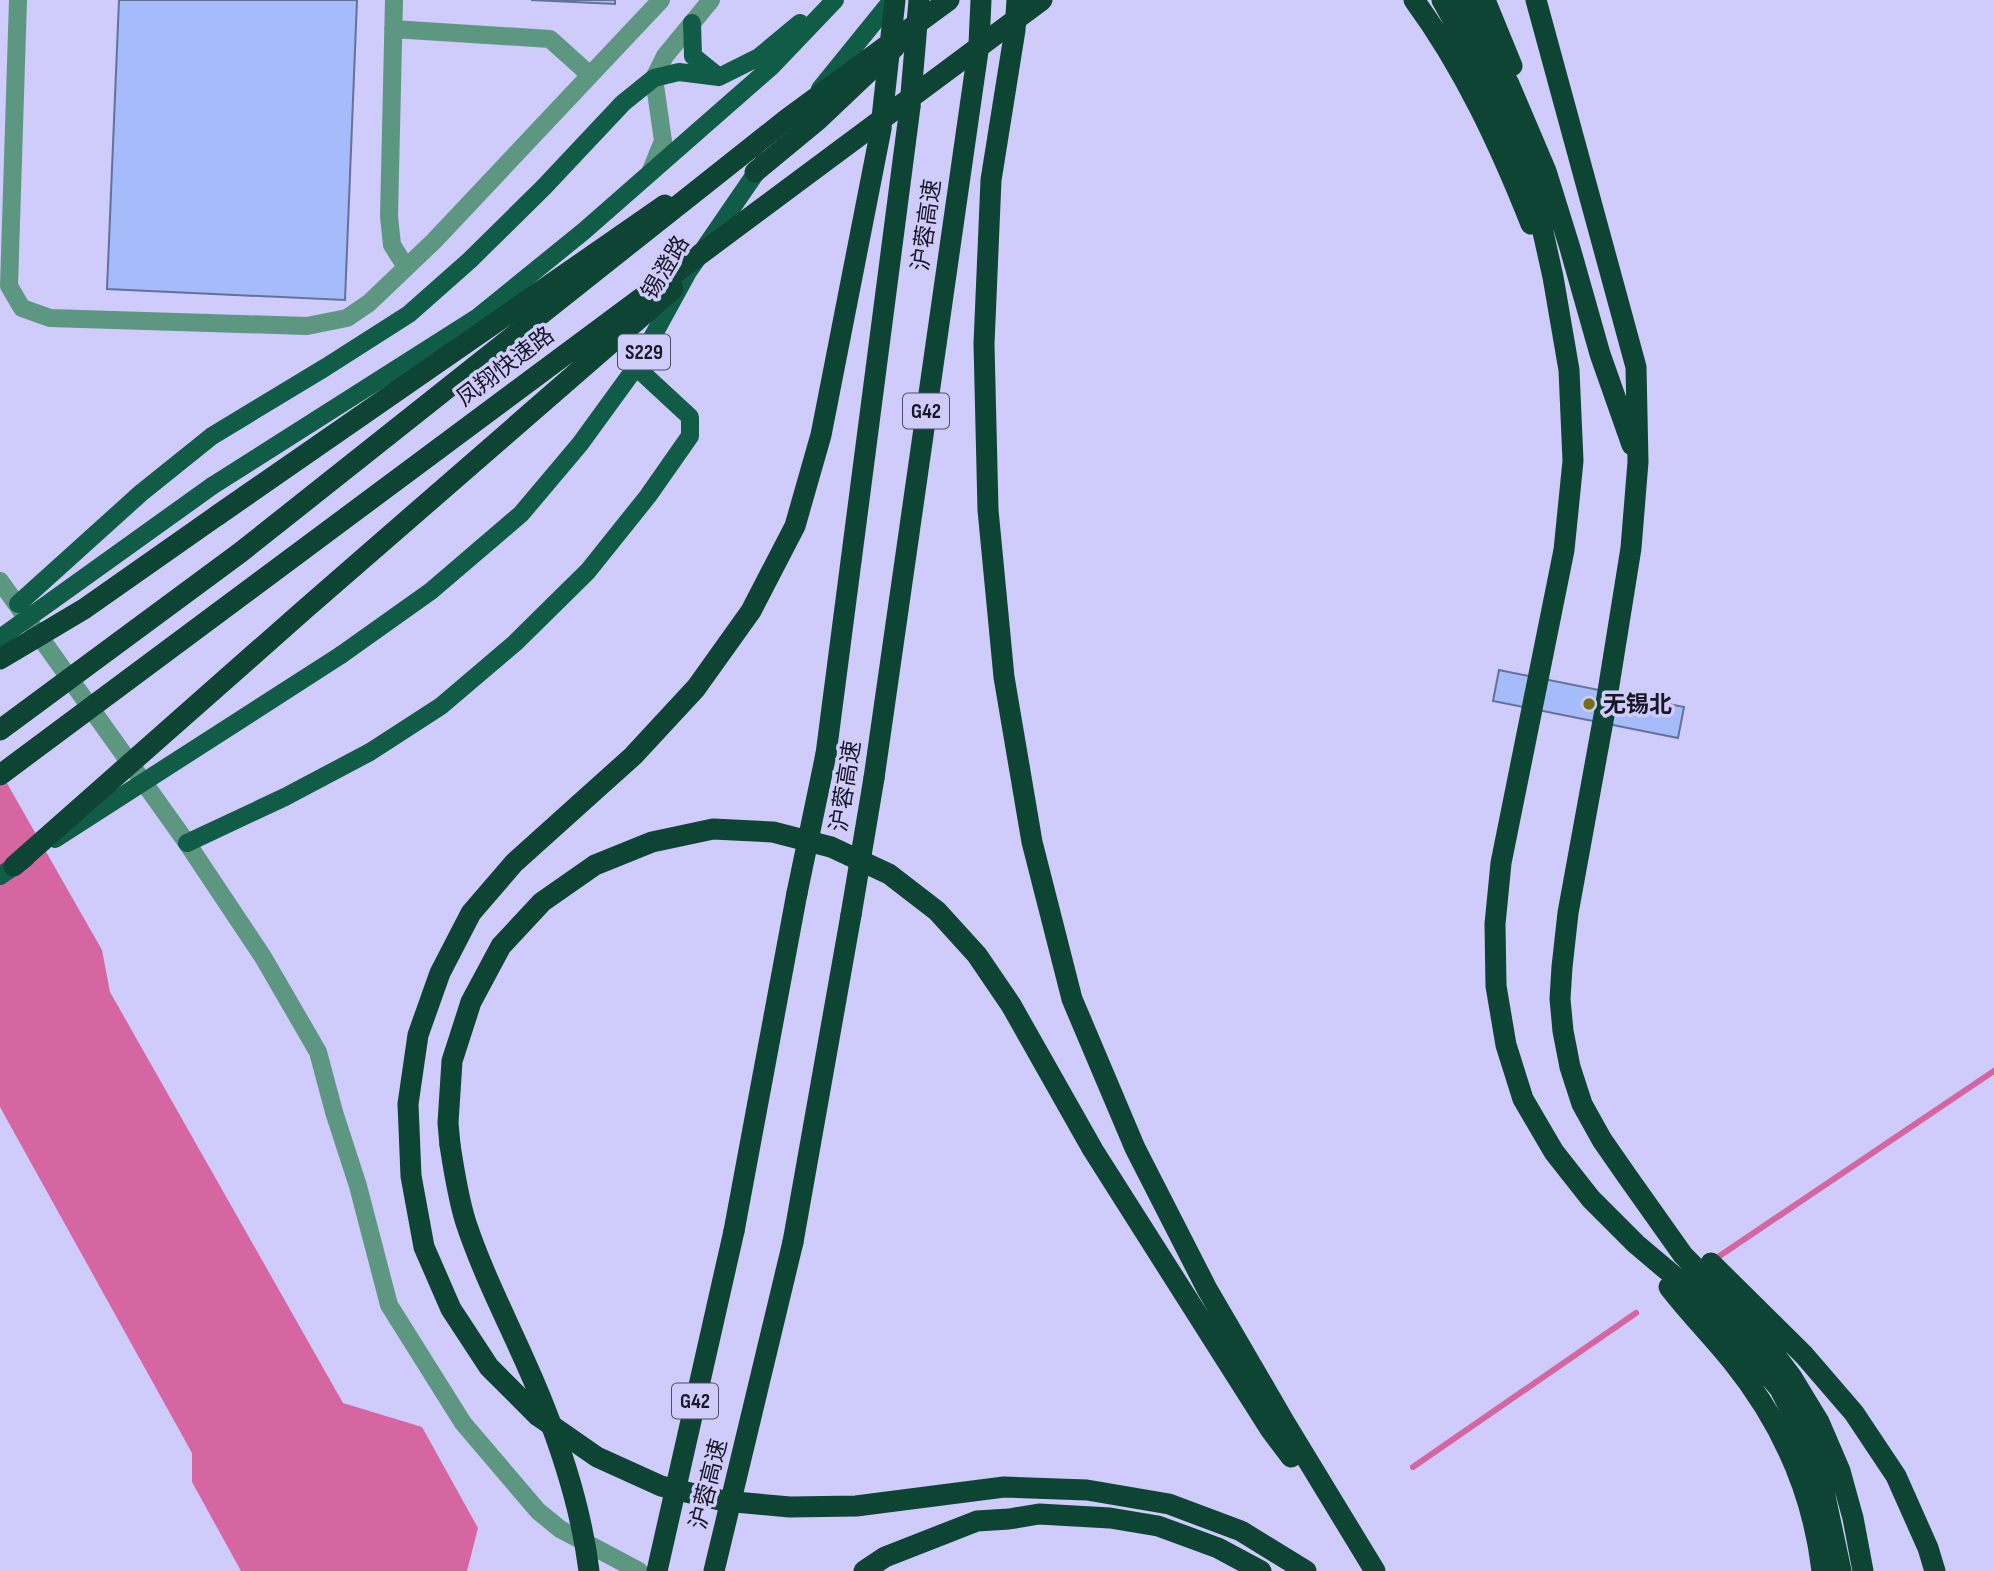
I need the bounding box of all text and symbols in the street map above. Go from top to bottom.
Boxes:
street label: 沪蓉高速 [907,178,947,273]
street label: 锡澄路 [636,231,696,304]
street label: 凤翔快速路 [451,321,560,413]
road number: S229 [618,334,670,370]
road number: G42 [903,394,949,428]
place label: 无锡北 [1603,691,1672,719]
marker: 无锡北 [1581,696,1597,712]
street label: 沪蓉高速 [825,739,867,834]
road number: G42 [672,1384,718,1418]
street label: 沪蓉高速 [684,1436,734,1532]

